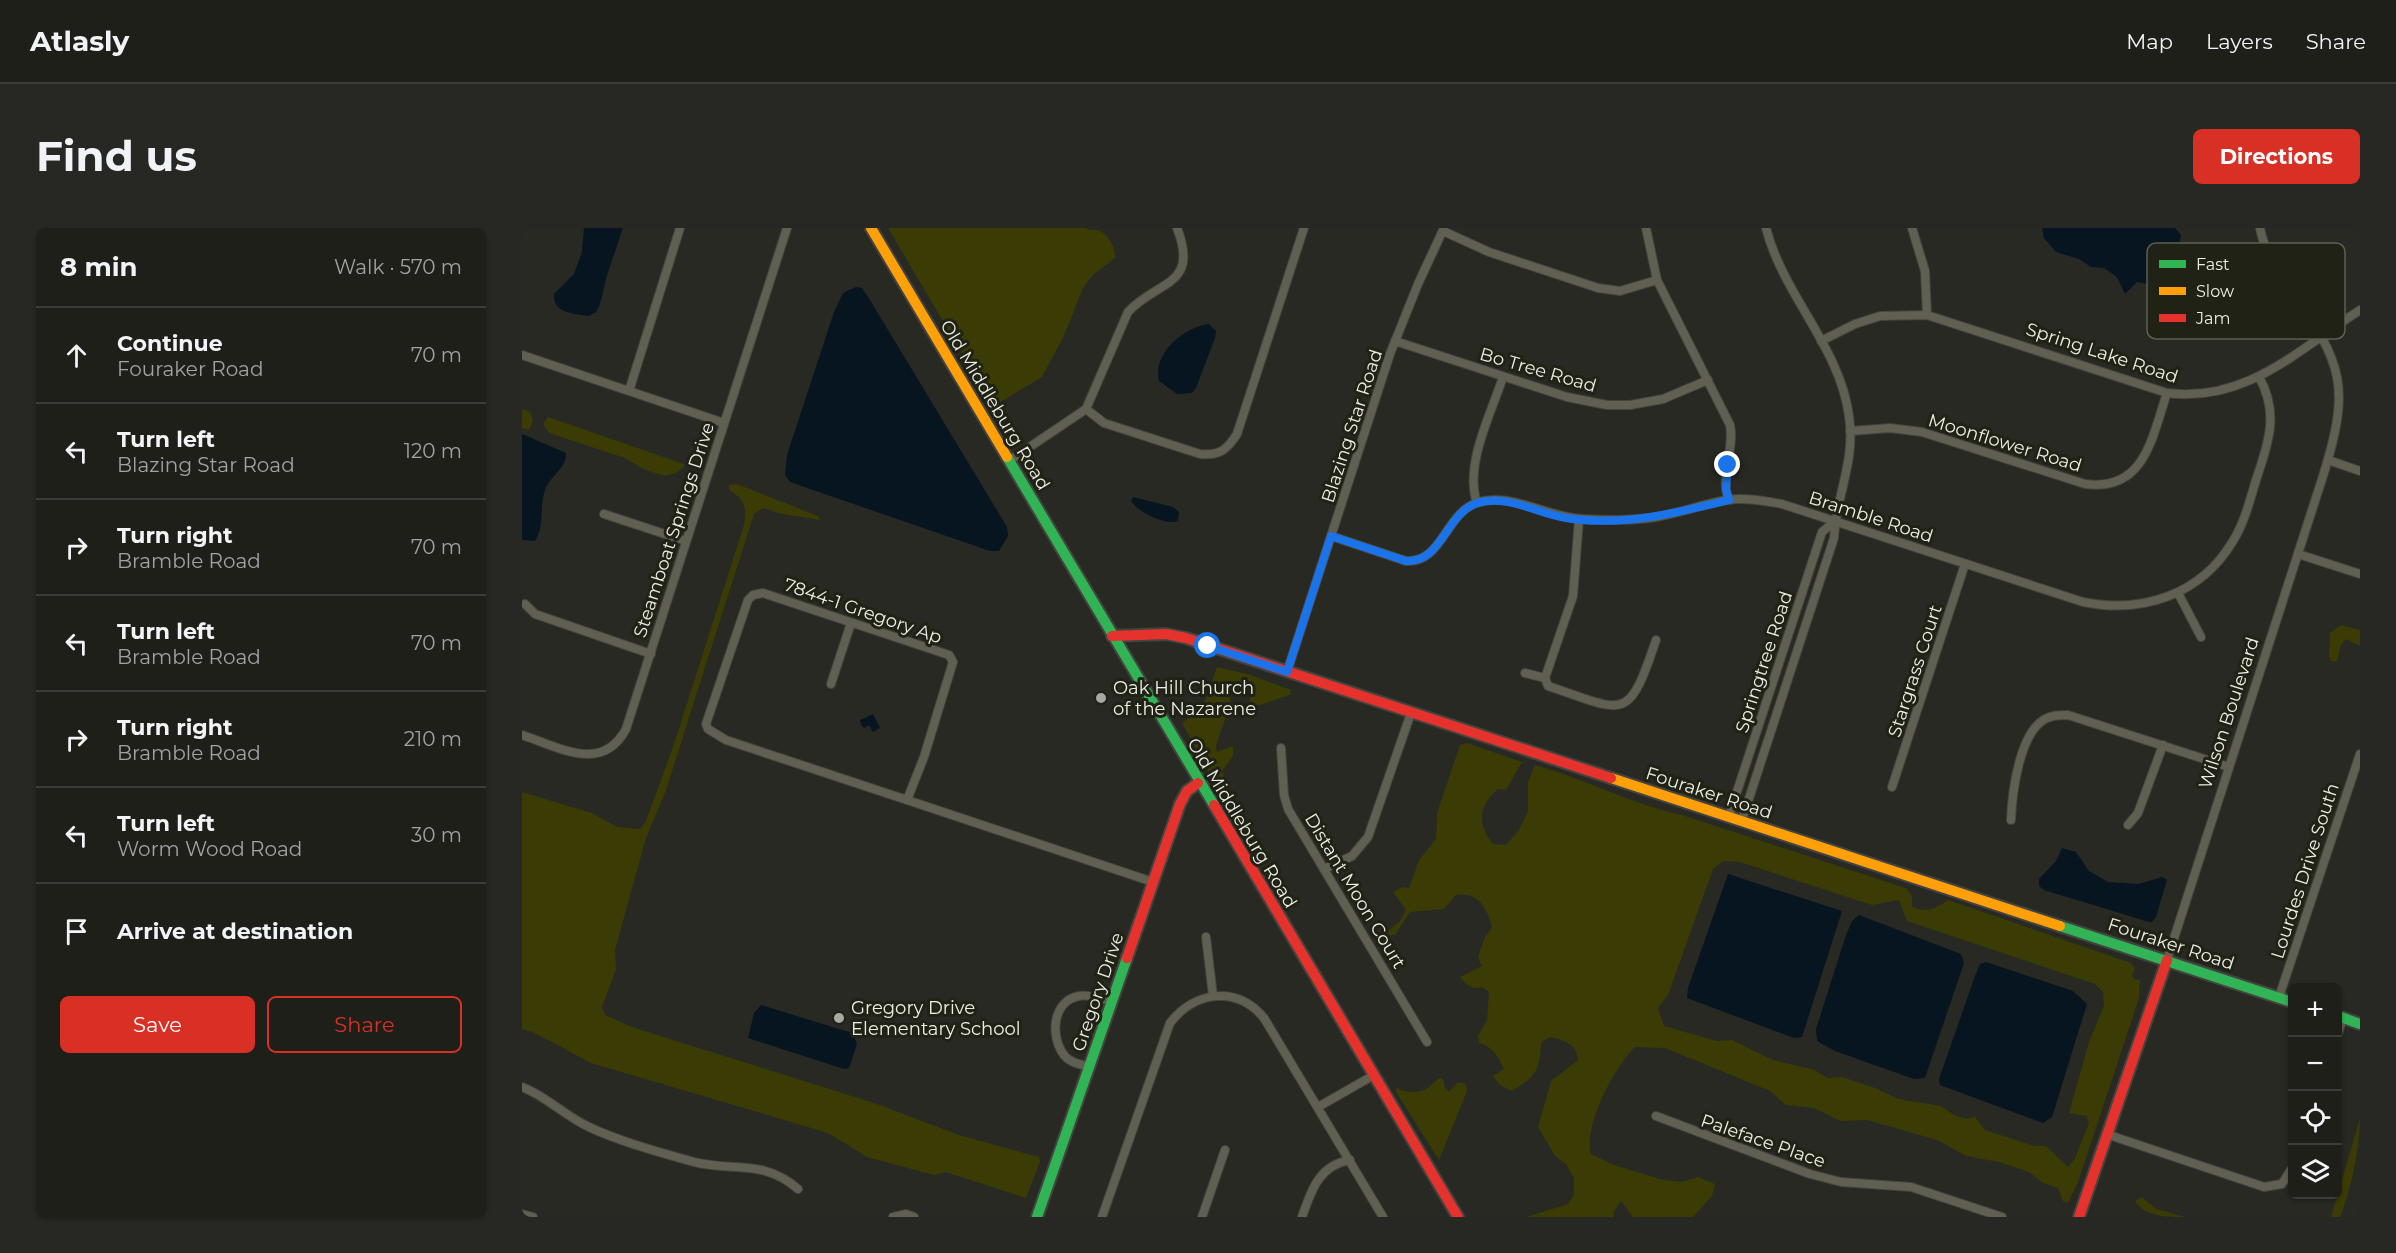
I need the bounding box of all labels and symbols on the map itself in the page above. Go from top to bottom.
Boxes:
legend [2147,243,2345,339]
text: Fast [2196,255,2230,274]
text: Slow [2196,282,2234,301]
text: Jam [2195,309,2230,328]
street label: Old Middleburg Road [936,316,1054,494]
street label: Spring Lake Road [2023,318,2181,388]
street label: Bo Tree Road [1477,343,1599,397]
street label: Blazing Star Road [1317,347,1387,505]
street label: Moonflower Road [1926,409,2084,477]
street label: Steamboat Springs Drive [629,420,719,640]
route end [1714,451,1740,477]
street label: Bramble Road [1806,487,1936,547]
street label: 7844-1 Gregory Ap [781,574,945,648]
street label: Springtree Road [1731,588,1797,736]
street label: Stargrass Court [1883,602,1947,740]
route start [1194,632,1220,658]
street label: Wilson Boulevard [2194,634,2264,792]
place label: Oak Hill Church of the Nazarene [1113,677,1256,720]
marker: Oak Hill Church of the Nazarene [1094,691,1108,705]
street label: Old Middleburg Road [1183,734,1301,912]
street label: Fouraker Road [1643,762,1775,824]
street label: Lourdes Drive South [2266,780,2344,962]
street label: Distant Moon Court [1300,809,1410,973]
street label: Fouraker Road [2105,913,2237,975]
street label: Gregory Drive [1067,930,1129,1054]
place label: Gregory Drive Elementary School [851,997,1021,1040]
marker: Gregory Drive Elementary School [832,1011,846,1025]
street label: Paleface Place [1698,1109,1828,1173]

